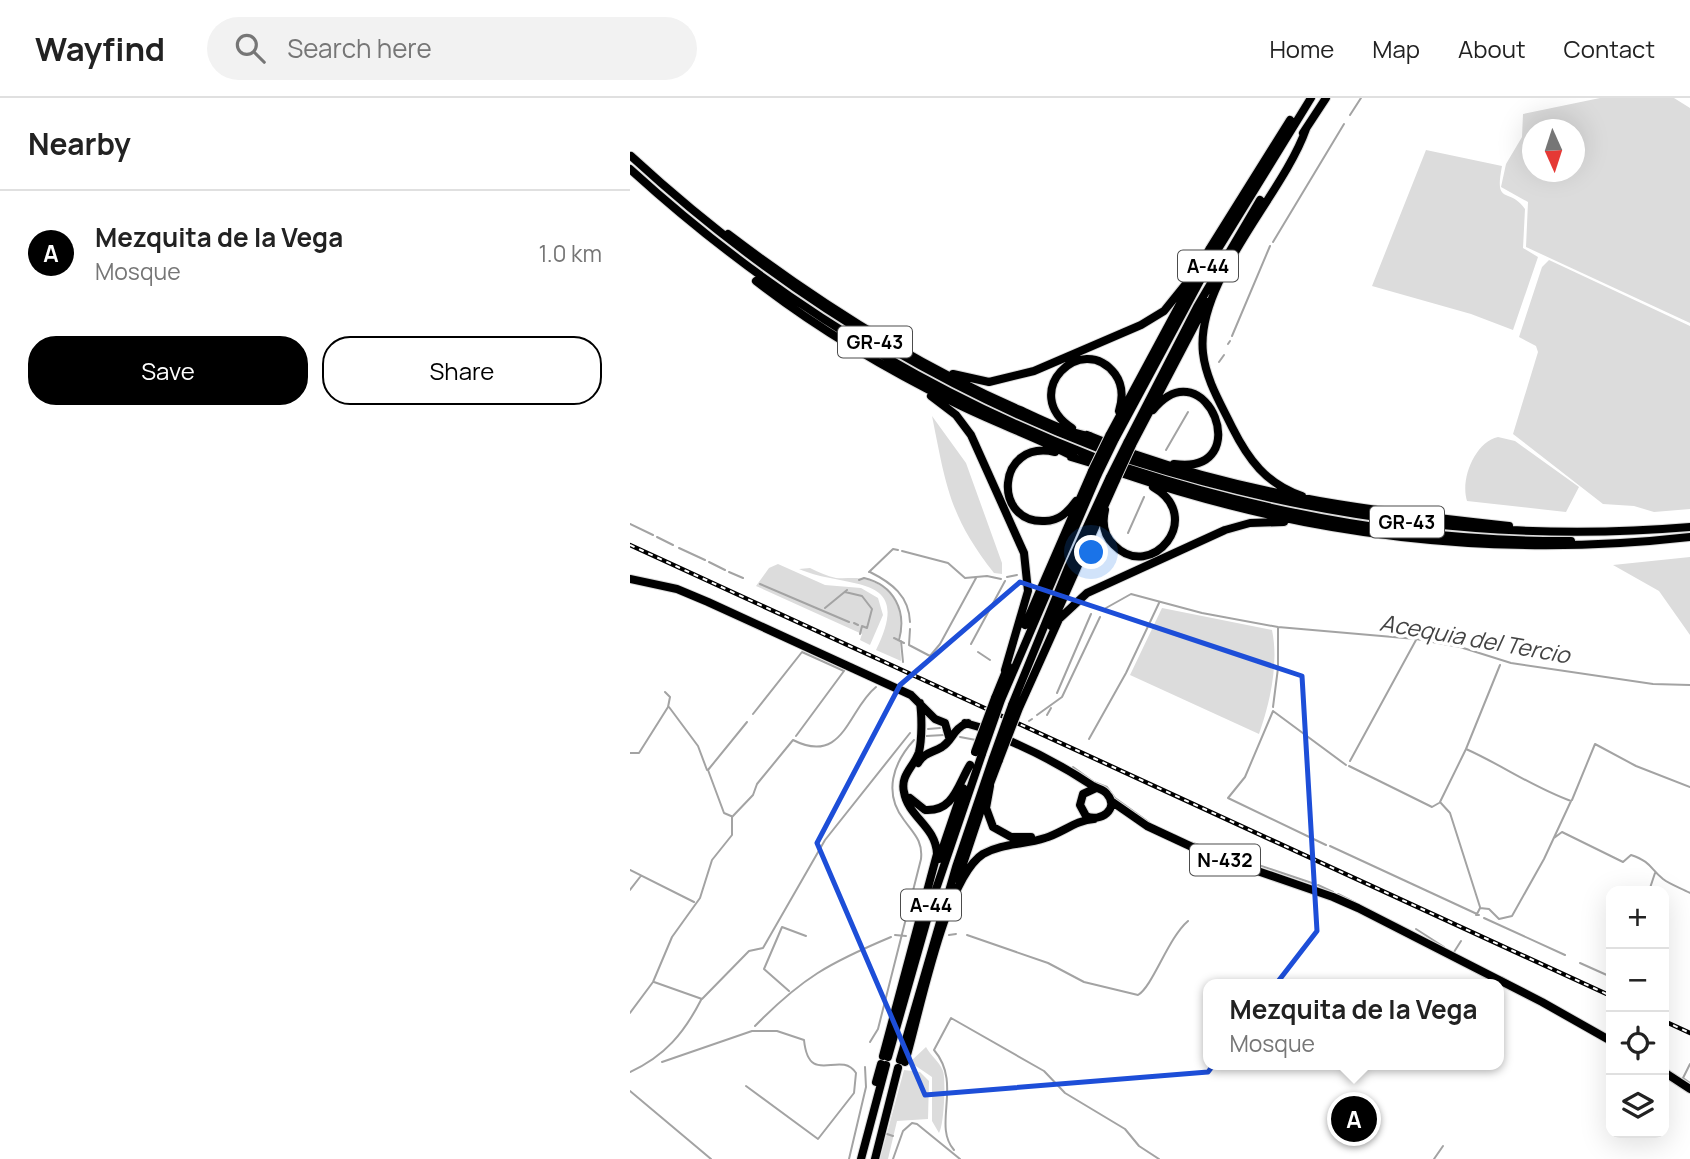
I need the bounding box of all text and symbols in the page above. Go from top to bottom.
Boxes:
search box [207,17,697,80]
text: Wayfind [35,26,165,71]
icon: search [231,29,269,67]
text: Search here [287,30,432,66]
text: Home [1269,32,1334,65]
text: Map [1372,32,1420,65]
text: About [1458,32,1526,65]
text: Contact [1564,32,1655,65]
north arrow [1522,119,1585,182]
text: Nearby [28,123,131,164]
text: Mezquita de la Vega [95,219,343,255]
text: A [43,237,59,269]
text: 1.0 km [539,237,602,269]
road number: A-44 [1178,250,1238,282]
text: Mosque [95,255,181,287]
road number: GR-43 [838,326,912,358]
button: Save [28,336,308,405]
button: Share [322,336,602,405]
road number: GR-43 [1370,506,1444,538]
your location [1074,535,1108,569]
water label: Acequia del Tercio [1378,606,1574,671]
road number: N-432 [1190,845,1260,876]
map controls [1606,886,1669,1138]
button: + [1606,886,1669,949]
road number: A-44 [901,890,961,920]
button: − [1606,949,1669,1012]
popup [1203,979,1504,1070]
text: Mezquita de la Vega [1229,991,1478,1027]
button: locate [1606,1012,1669,1075]
text: Mosque [1229,1027,1315,1059]
button: layers [1606,1075,1669,1138]
pin: A [1331,1093,1377,1145]

